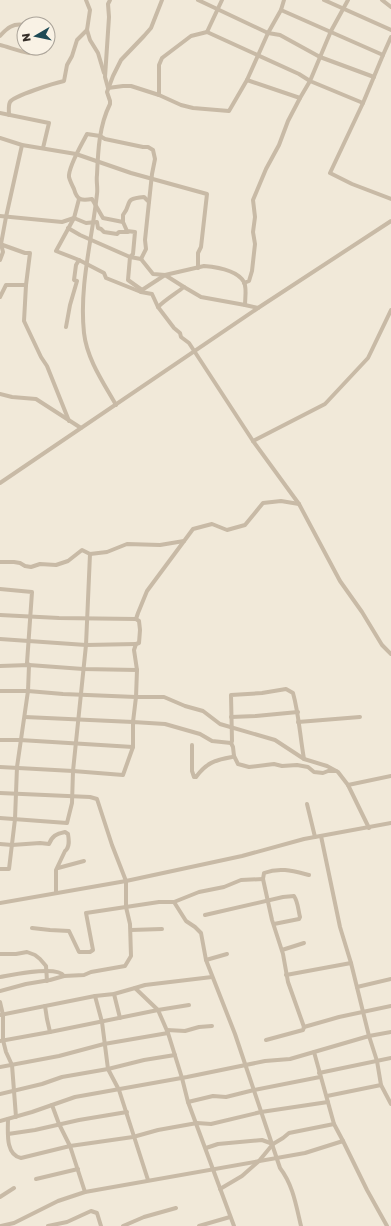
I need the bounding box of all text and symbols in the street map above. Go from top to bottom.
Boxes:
north arrow [16,16,56,56]
text: N [19,32,33,43]

